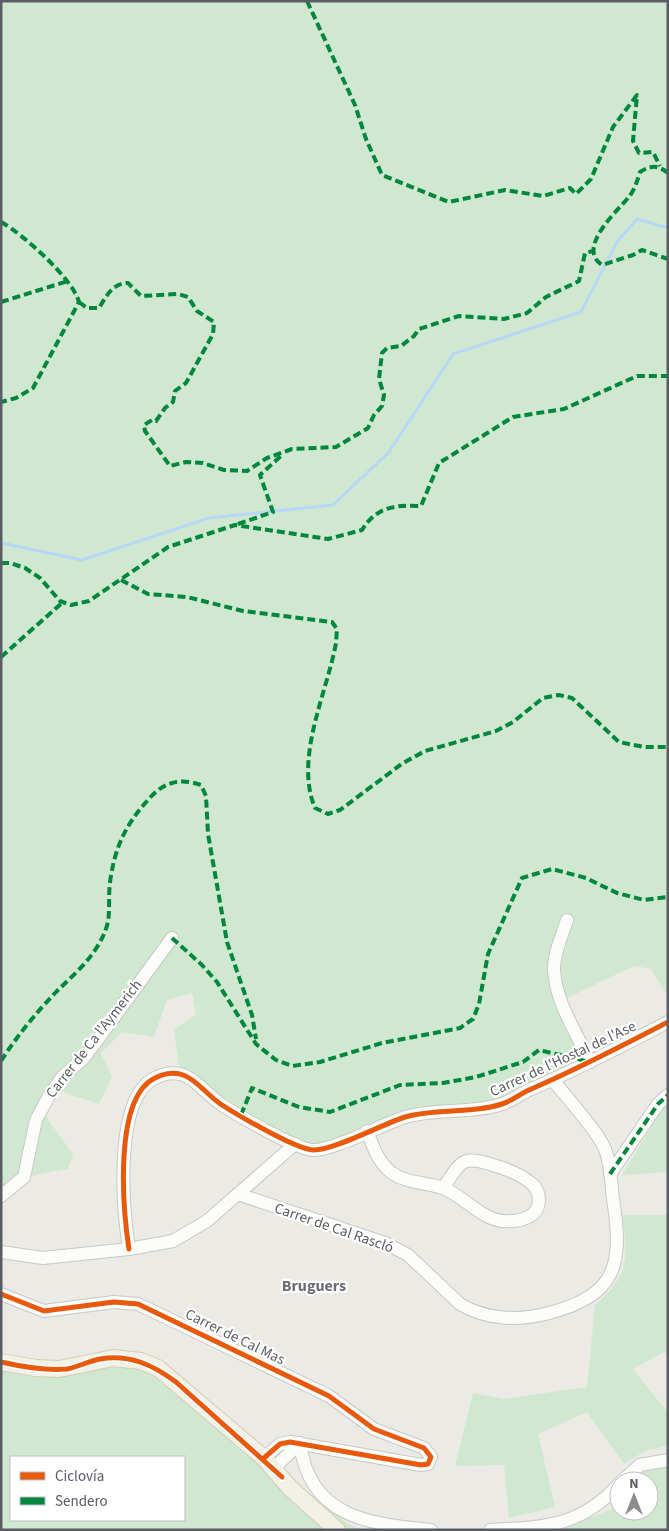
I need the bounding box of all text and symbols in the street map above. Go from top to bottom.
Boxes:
street label: Carrer de Ca l'Aymerich [41,975,147,1103]
street label: Carrer de l'Hostal de l'Ase [486,1016,640,1102]
street label: Carrer de Cal Rascló [272,1198,396,1258]
district label: Bruguers [282,1275,346,1297]
street label: Carrer de Cal Mas [182,1304,288,1370]
legend [10,1456,185,1521]
text: Ciclovía [55,1466,104,1487]
north arrow [609,1471,659,1521]
text: N [629,1474,639,1494]
text: Sendero [55,1491,108,1512]

